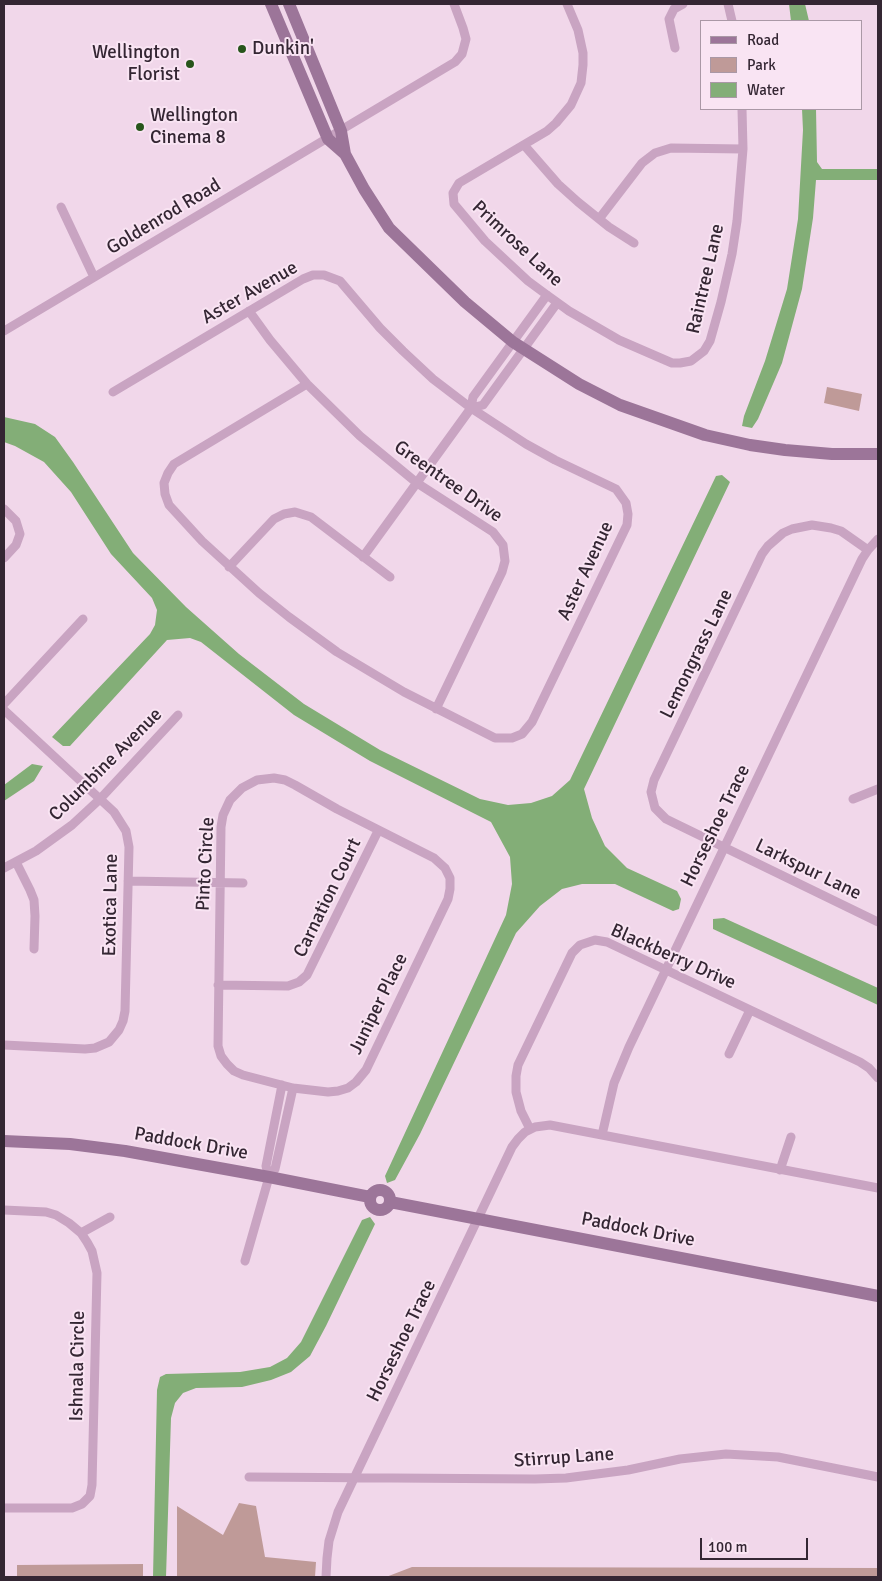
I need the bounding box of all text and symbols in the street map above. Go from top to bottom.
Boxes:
legend [700,20,862,110]
text: Road [747,31,779,49]
place label: Dunkin' [252,38,314,60]
place label: Wellington Florist [92,42,180,86]
marker: Dunkin' [236,43,248,55]
text: Park [747,56,776,74]
marker: Wellington Florist [184,58,196,70]
text: Water [747,81,785,99]
place label: Wellington Cinema 8 [150,105,238,149]
marker: Wellington Cinema 8 [134,121,146,133]
street label: Goldenrod Road [103,174,225,260]
street label: Primrose Lane [467,196,567,292]
street label: Raintree Lane [682,222,730,336]
street label: Aster Avenue [198,256,302,330]
street label: Greentree Drive [389,436,507,528]
street label: Aster Avenue [553,518,619,624]
street label: Lemongrass Lane [656,586,738,722]
street label: Columbine Avenue [45,704,167,826]
street label: Horseshoe Trace [677,761,755,891]
street label: Pinto Circle [192,817,220,911]
street label: Carnation Court [289,835,367,961]
street label: Larkspur Lane [751,835,865,905]
street label: Exotica Lane [99,853,123,957]
street label: Blackberry Drive [607,919,739,995]
street label: Juniper Place [345,950,413,1058]
street label: Paddock Drive [132,1123,250,1165]
street label: Paddock Drive [579,1208,697,1252]
street label: Horseshoe Trace [363,1276,441,1406]
street label: Ishnala Circle [66,1310,90,1422]
street label: Stirrup Lane [513,1443,615,1473]
scale bar [702,1528,810,1560]
text: 100 m [708,1538,748,1556]

